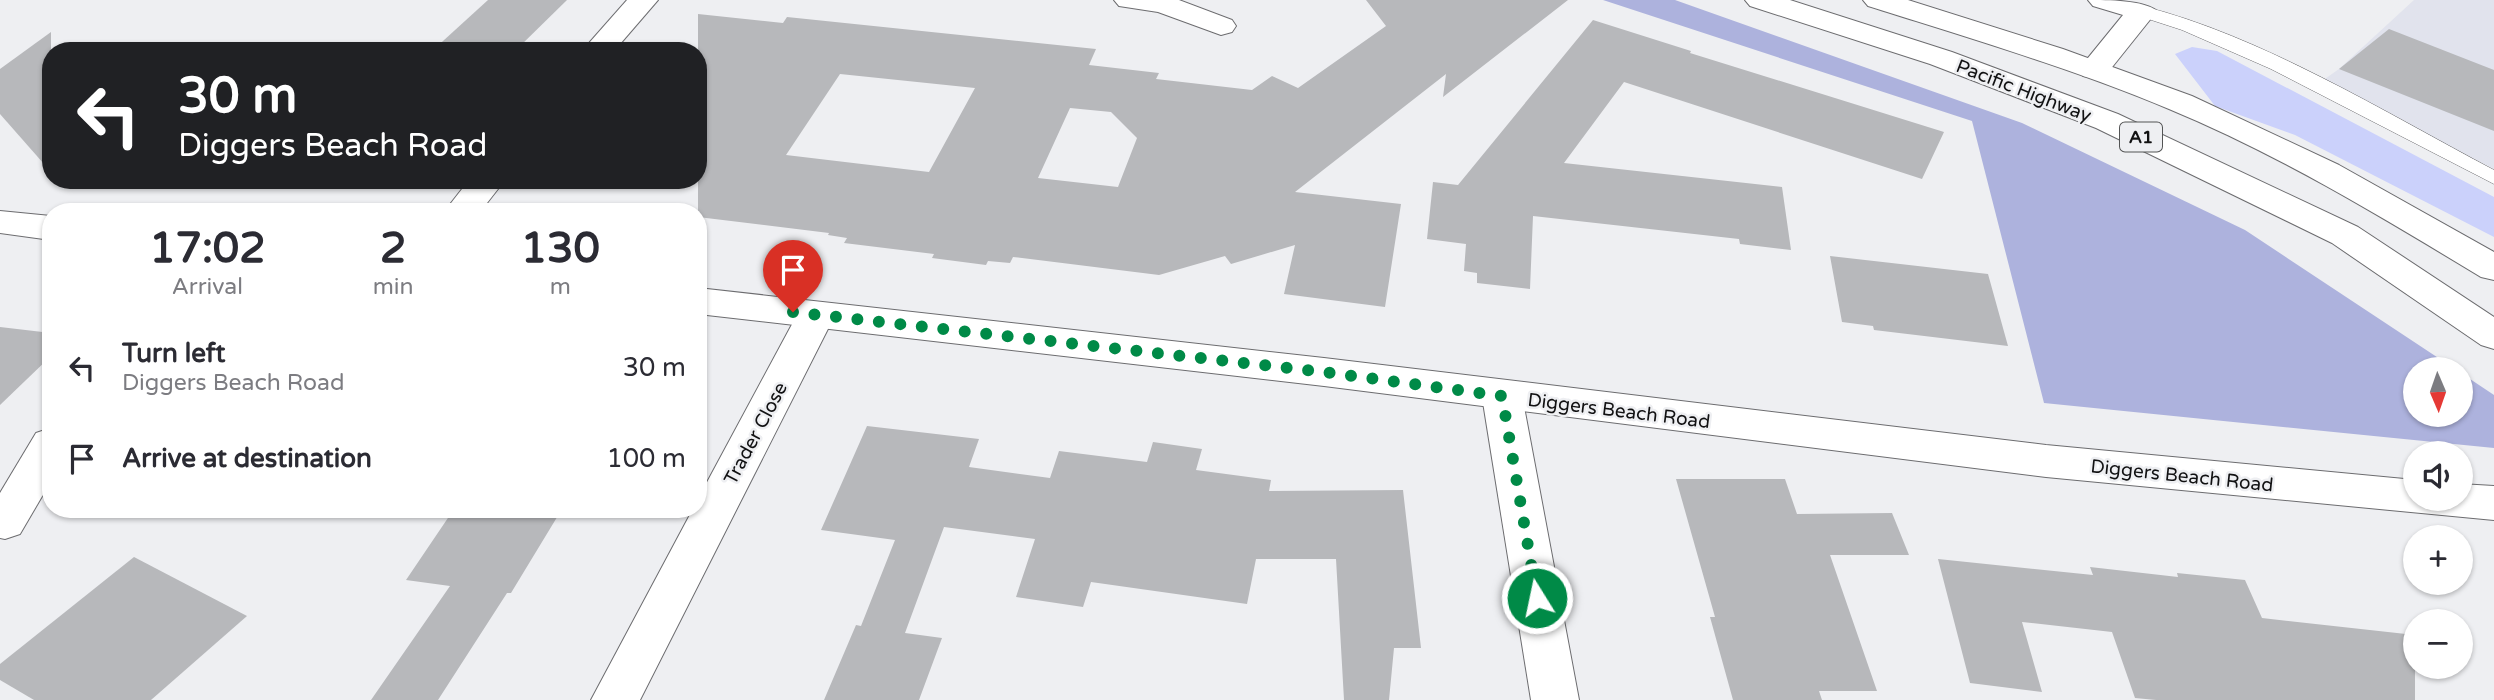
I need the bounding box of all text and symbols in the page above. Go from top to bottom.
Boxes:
street label: Pacific Highway [1953,55,2094,127]
text: 30 m [178,67,297,126]
icon: left [63,70,154,161]
road number: A1 [2120,122,2162,152]
text: Diggers Beach Road [178,127,488,165]
text: 17:02 [149,223,266,274]
text: 2 [380,223,406,274]
text: 130 [521,223,600,274]
pin [763,240,823,312]
icon: arrive [774,251,812,289]
text: Arrival [172,273,243,301]
text: min [373,273,414,301]
text: m [550,273,571,301]
text: Turn left [122,338,225,369]
icon: left [63,349,101,387]
text: 30 m [623,352,686,383]
north arrow [2403,357,2473,427]
map controls [2403,357,2473,679]
text: Diggers Beach Road [122,369,344,397]
street label: Trader Close [720,379,792,488]
street label: Diggers Beach Road [1526,389,1711,433]
icon: arrive [63,440,101,478]
button: sound [2403,441,2473,511]
text: Arrive at destination [122,443,372,474]
text: 100 m [606,443,686,474]
street label: Diggers Beach Road [2089,455,2274,497]
button: + [2403,525,2473,595]
position arrow [1500,561,1574,635]
button: − [2403,609,2473,679]

